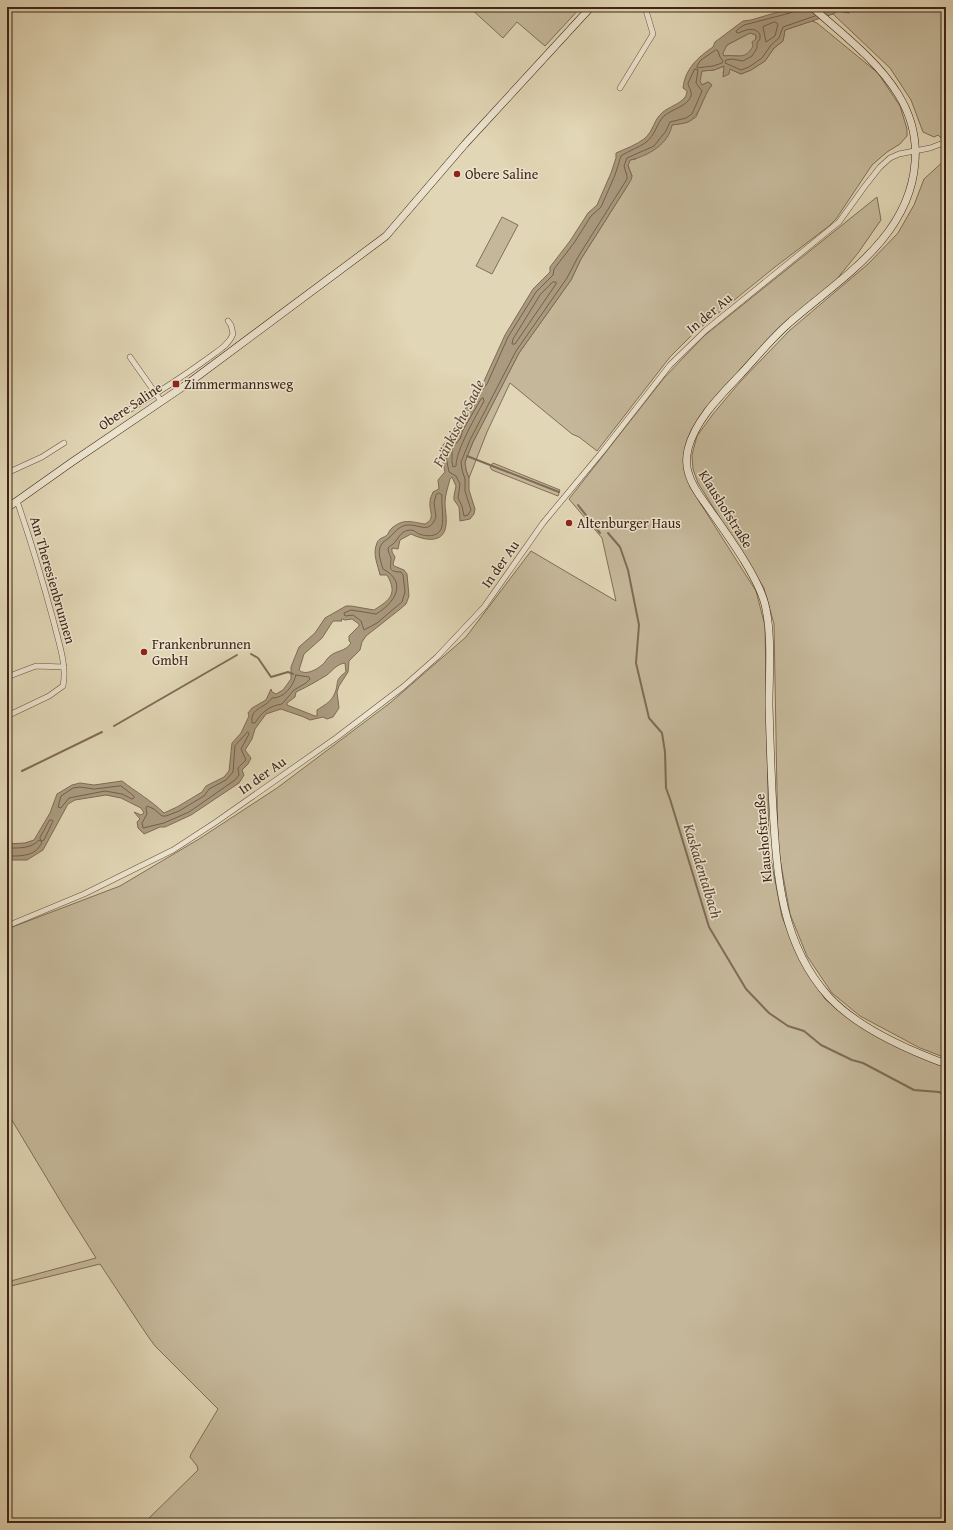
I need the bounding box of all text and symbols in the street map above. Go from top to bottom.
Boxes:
place label: Obere Saline [465,164,539,184]
marker: Obere Saline [452,169,462,179]
street label: In der Au [682,288,737,338]
place label: Zimmermannsweg [184,374,293,394]
water label: Fränkische Saale [426,376,489,471]
street label: Obere Saline [94,377,166,435]
marker: Zimmermannsweg [171,379,181,389]
street label: Klaushofstraße [694,466,758,552]
place label: Altenburger Haus [577,513,681,533]
street label: Am Theresienbrunnen [25,514,81,646]
marker: Altenburger Haus [564,518,574,528]
street label: In der Au [476,536,524,592]
place label: Frankenbrunnen GmbH [152,634,251,670]
marker: Frankenbrunnen GmbH [139,647,149,657]
street label: In der Au [234,751,290,799]
street label: Klaushofstraße [749,792,777,883]
water label: Kaskadentalbach [678,820,727,921]

